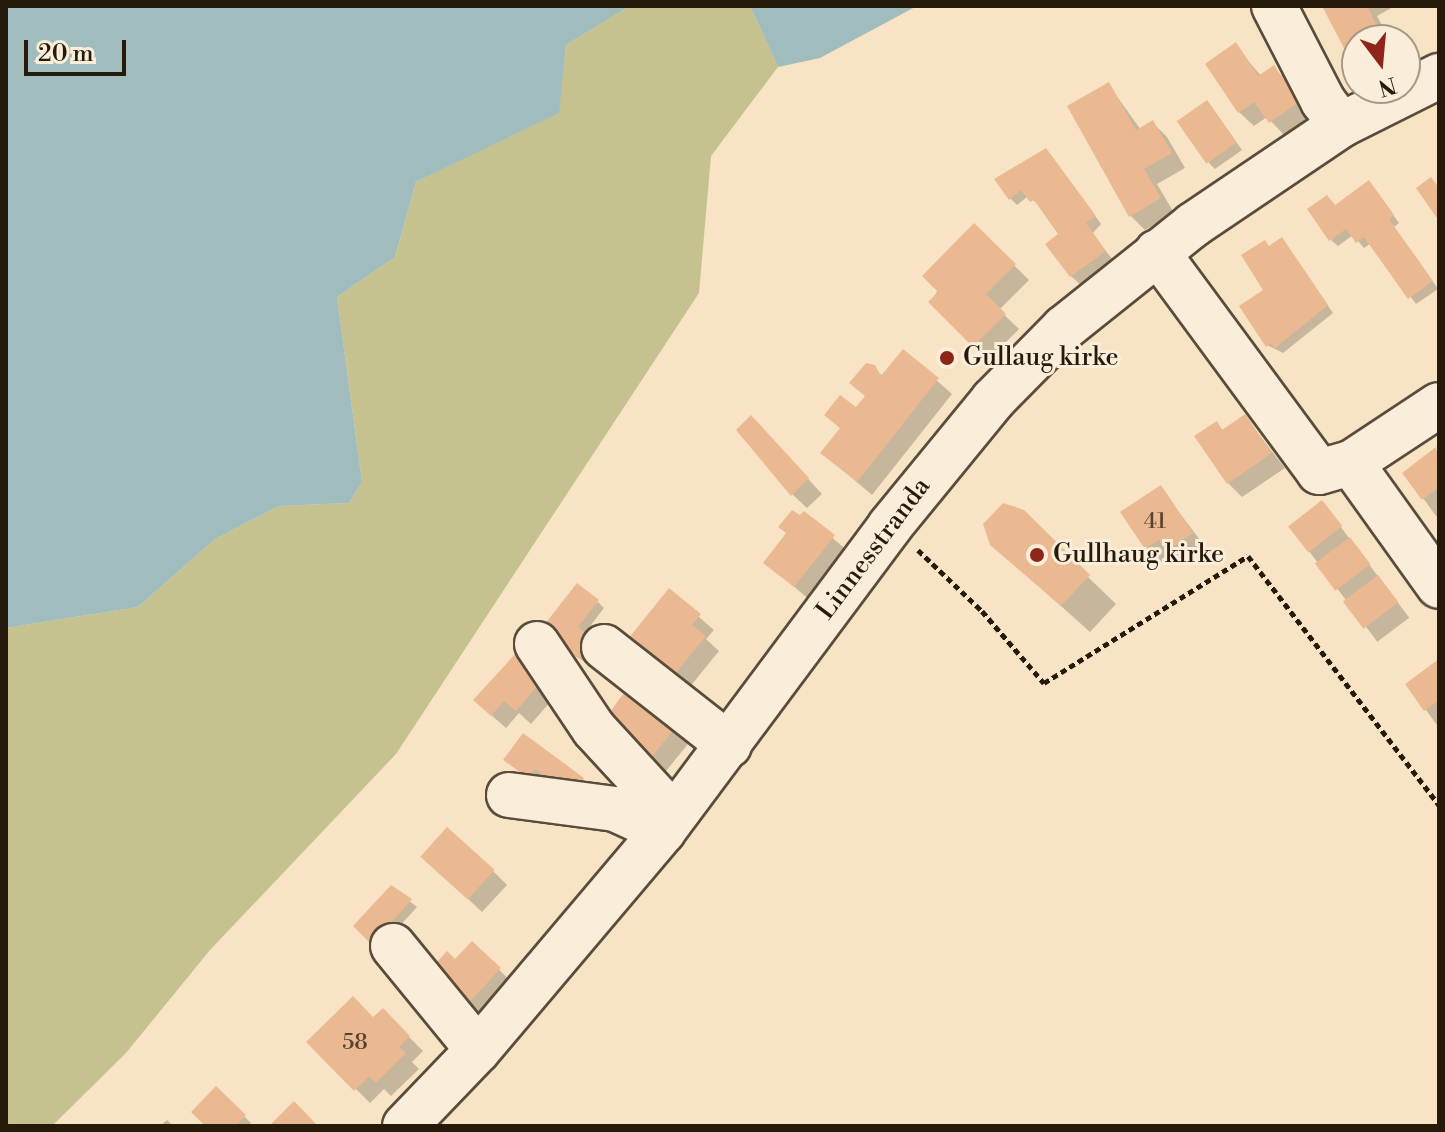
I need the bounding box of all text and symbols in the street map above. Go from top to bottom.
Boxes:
scale bar [28,24,130,74]
north arrow [1341,24,1421,104]
text: 20 m [38,39,94,69]
text: N [1375,70,1399,101]
place label: Gullaug kirke [963,342,1119,374]
marker: Gullaug kirke [938,349,956,367]
street label: Linnesstranda [810,472,938,626]
house number: 41 [1144,509,1166,535]
place label: Gullhaug kirke [1053,539,1224,571]
marker: Gullhaug kirke [1028,546,1046,564]
house number: 58 [342,1030,368,1056]

